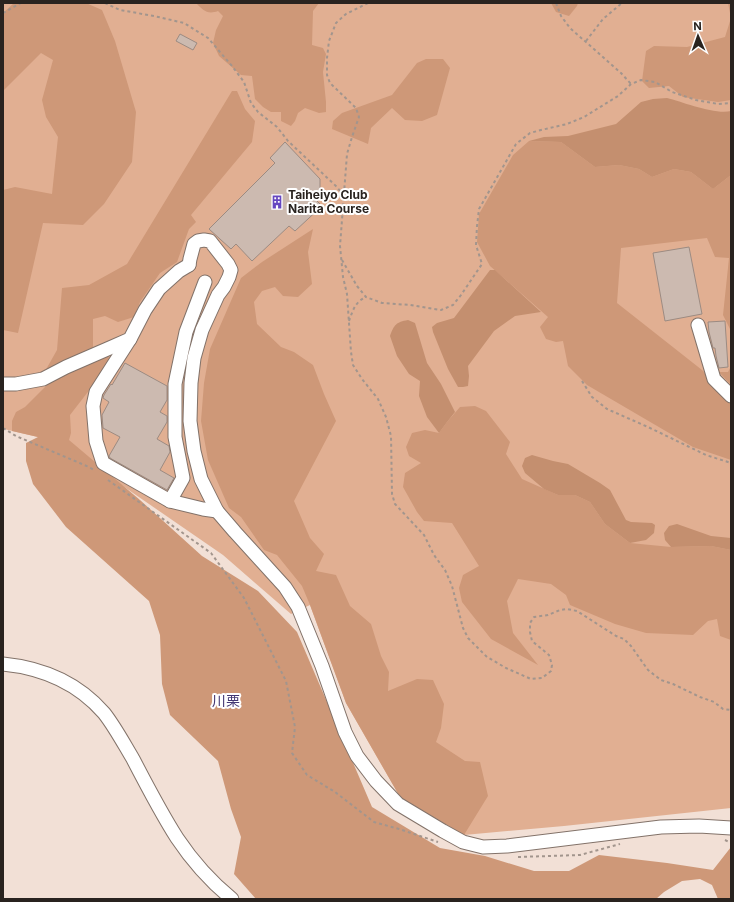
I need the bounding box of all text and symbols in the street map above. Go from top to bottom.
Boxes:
north arrow [678,16,718,56]
text: N [693,19,702,33]
place label: Taiheiyo Club Narita Course [288,187,369,216]
building icon: Taiheiyo Club Narita Course [269,194,285,210]
district label: 川栗 [212,692,240,709]

